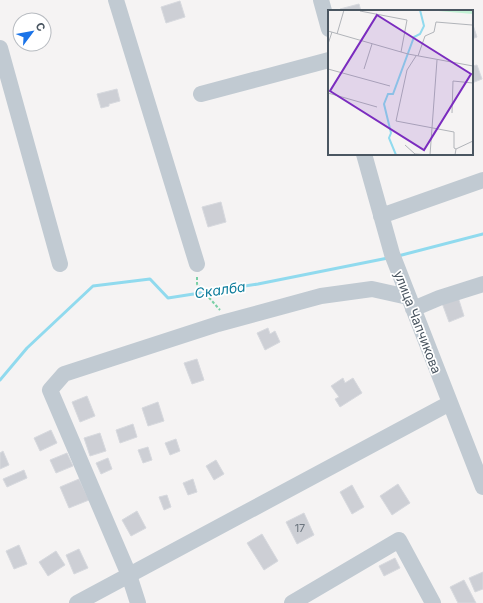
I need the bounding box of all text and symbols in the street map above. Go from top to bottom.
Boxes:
inset map [328,10,473,155]
north arrow [12,12,52,52]
text: С [32,20,49,34]
street label: улица Чапчикова [391,268,445,376]
water label: Скалба [193,277,247,301]
house number: 17 [295,521,305,535]

